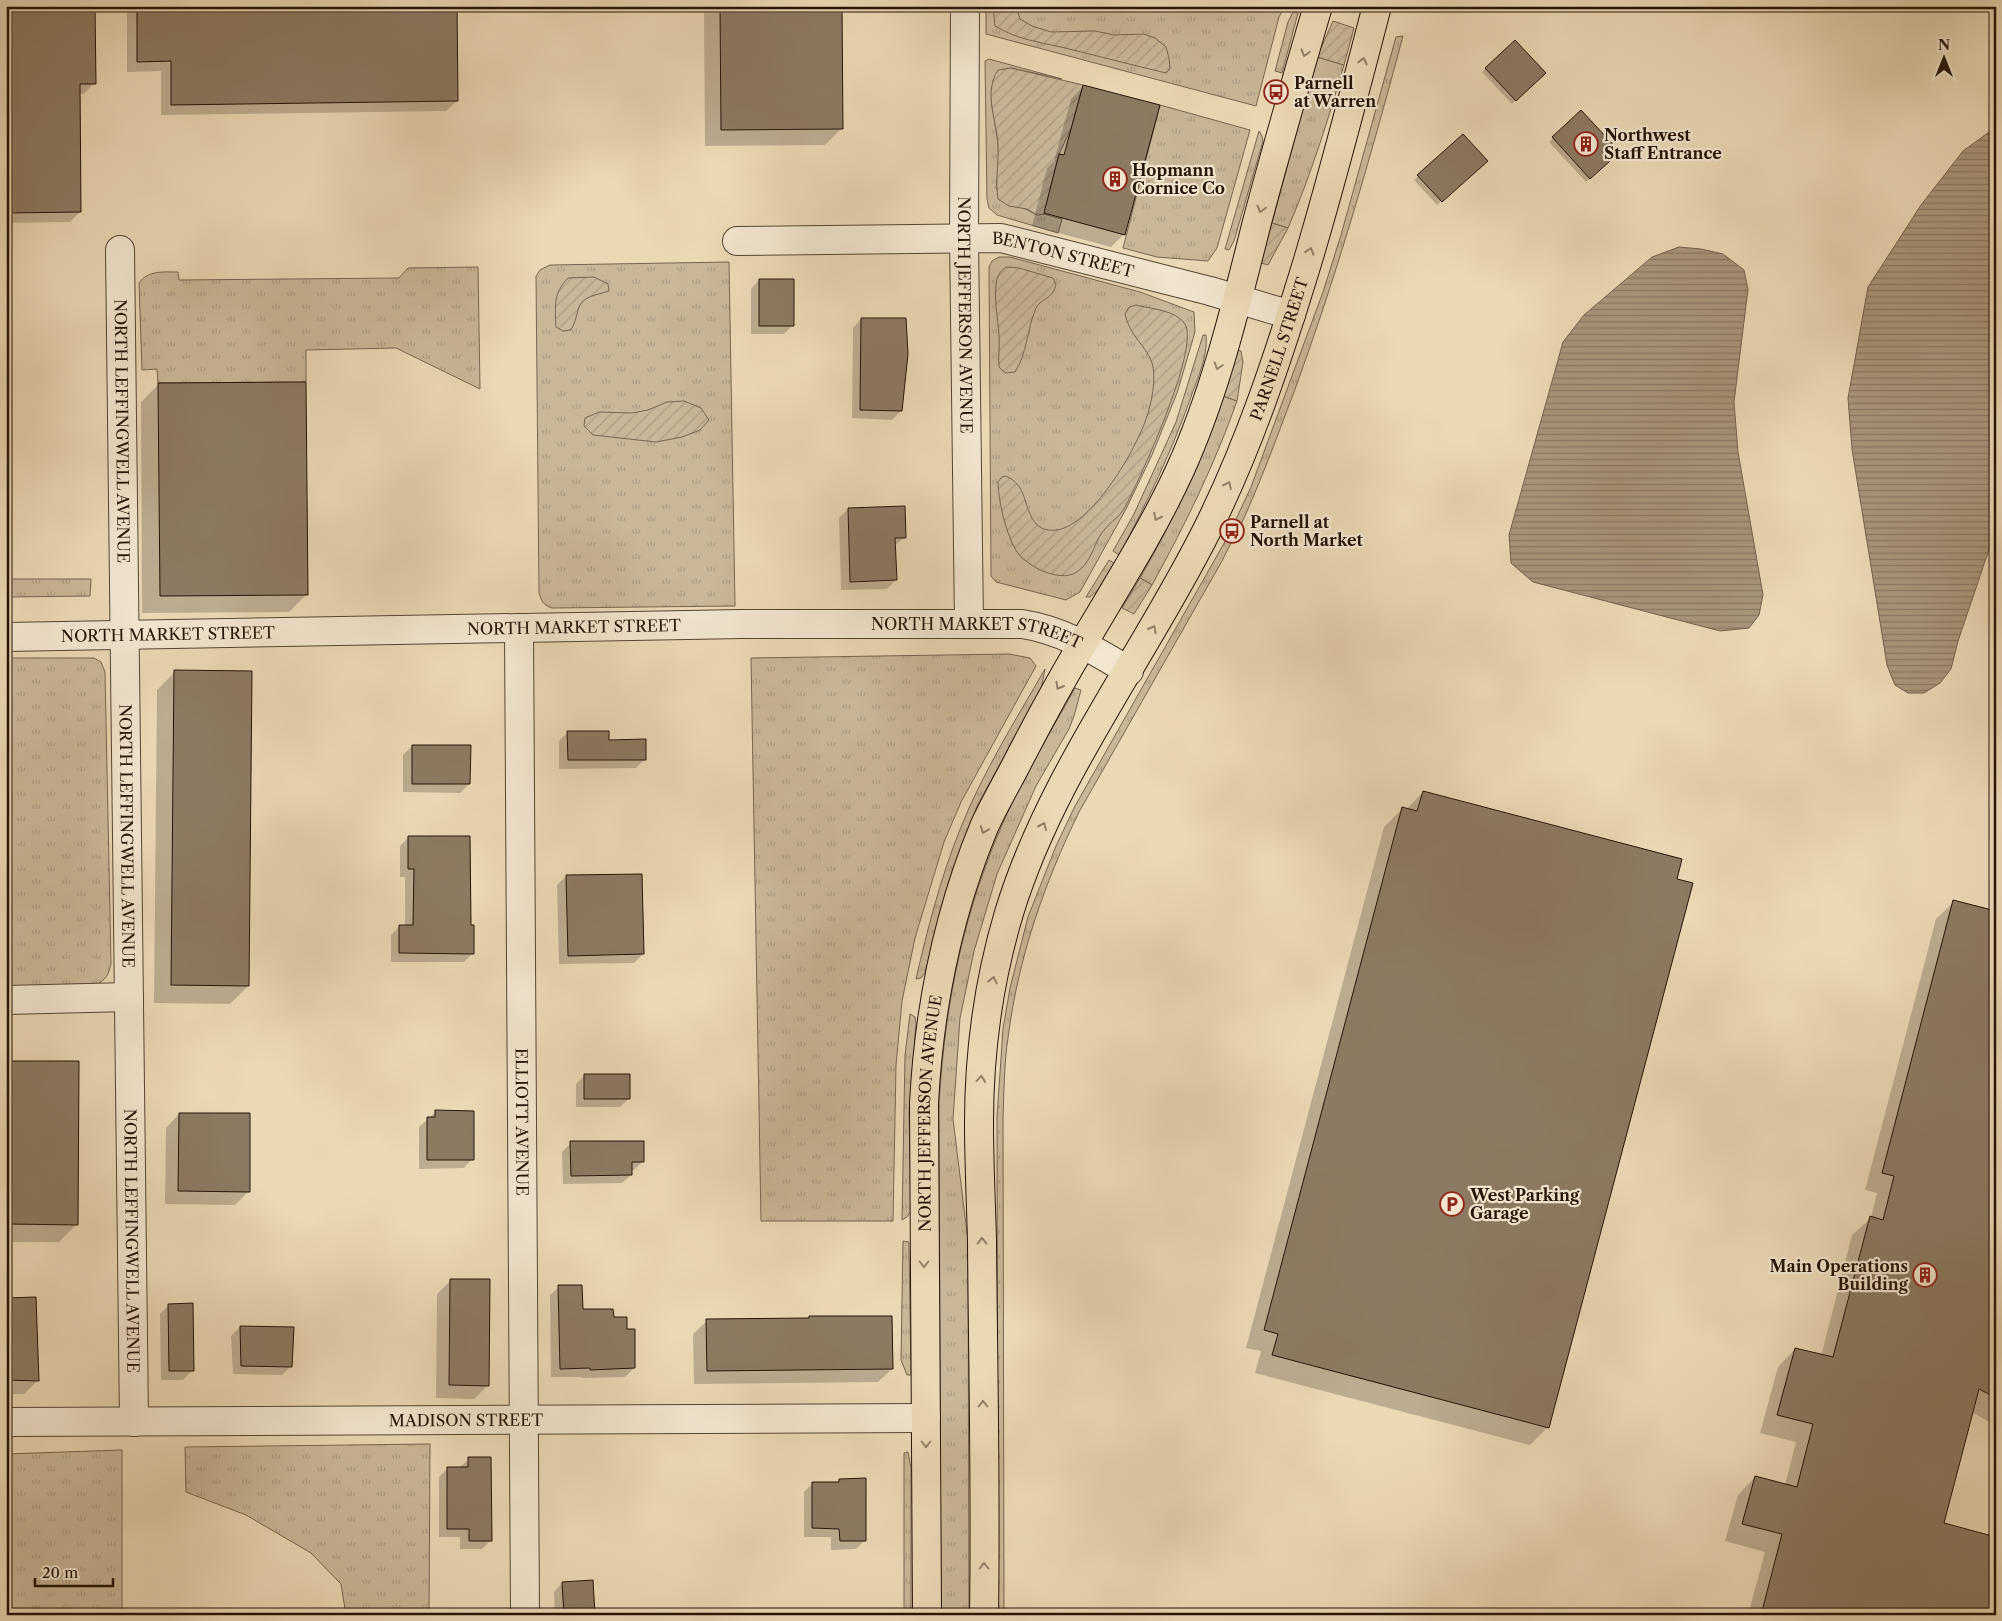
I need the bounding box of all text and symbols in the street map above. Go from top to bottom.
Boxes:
north arrow [1920,32,1970,82]
text: N [1938,36,1950,54]
one-way arrow [1300,48,1310,57]
one-way arrow [1357,58,1367,66]
place label: Parnell at Warren [1294,73,1376,111]
bus stop icon: Parnell at Warren [1263,79,1289,105]
place label: Northwest Staff Entrance [1604,125,1722,163]
building icon: Northwest Staff Entrance [1573,131,1599,157]
place label: Hopmann Cornice Co [1132,160,1225,198]
building icon: Hopmann Cornice Co [1102,166,1128,192]
street label: NORTH JEFFERSON AVENUE [954,196,977,434]
one-way arrow [1256,205,1266,213]
street label: BENTON STREET [992,228,1136,281]
one-way arrow [1305,248,1315,256]
street label: PARNELL STREET [1245,275,1312,423]
street label: NORTH LEFFINGWELL AVENUE [111,299,134,563]
one-way arrow [1214,362,1224,370]
one-way arrow [1222,481,1232,490]
one-way arrow [1153,511,1163,520]
place label: Parnell at North Market [1250,512,1364,550]
bus stop icon: Parnell at North Market [1219,518,1245,544]
street label: NORTH MARKET STREET [871,613,1086,653]
street label: NORTH MARKET STREET [467,615,681,639]
street label: NORTH MARKET STREET [61,622,275,646]
one-way arrow [1147,625,1157,634]
one-way arrow [1056,680,1066,689]
street label: NORTH LEFFINGWELL AVENUE [115,704,139,968]
one-way arrow [1036,822,1047,831]
one-way arrow [980,825,990,834]
one-way arrow [987,976,998,985]
street label: NORTH JEFFERSON AVENUE [914,993,946,1232]
street label: ELLIOTT AVENUE [512,1048,532,1196]
one-way arrow [975,1074,986,1082]
street label: NORTH LEFFINGWELL AVENUE [120,1109,143,1373]
place label: West Parking Garage [1469,1185,1580,1223]
parking icon: West Parking Garage [1439,1191,1465,1217]
one-way arrow [977,1237,987,1244]
place label: Main Operations Building [1770,1256,1909,1294]
one-way arrow [919,1261,929,1269]
building icon: Main Operations Building [1912,1262,1938,1288]
one-way arrow [978,1399,988,1407]
street label: MADISON STREET [389,1410,543,1430]
one-way arrow [921,1441,931,1449]
scale bar [35,1556,112,1588]
one-way arrow [979,1562,990,1570]
text: 20 m [42,1563,78,1582]

